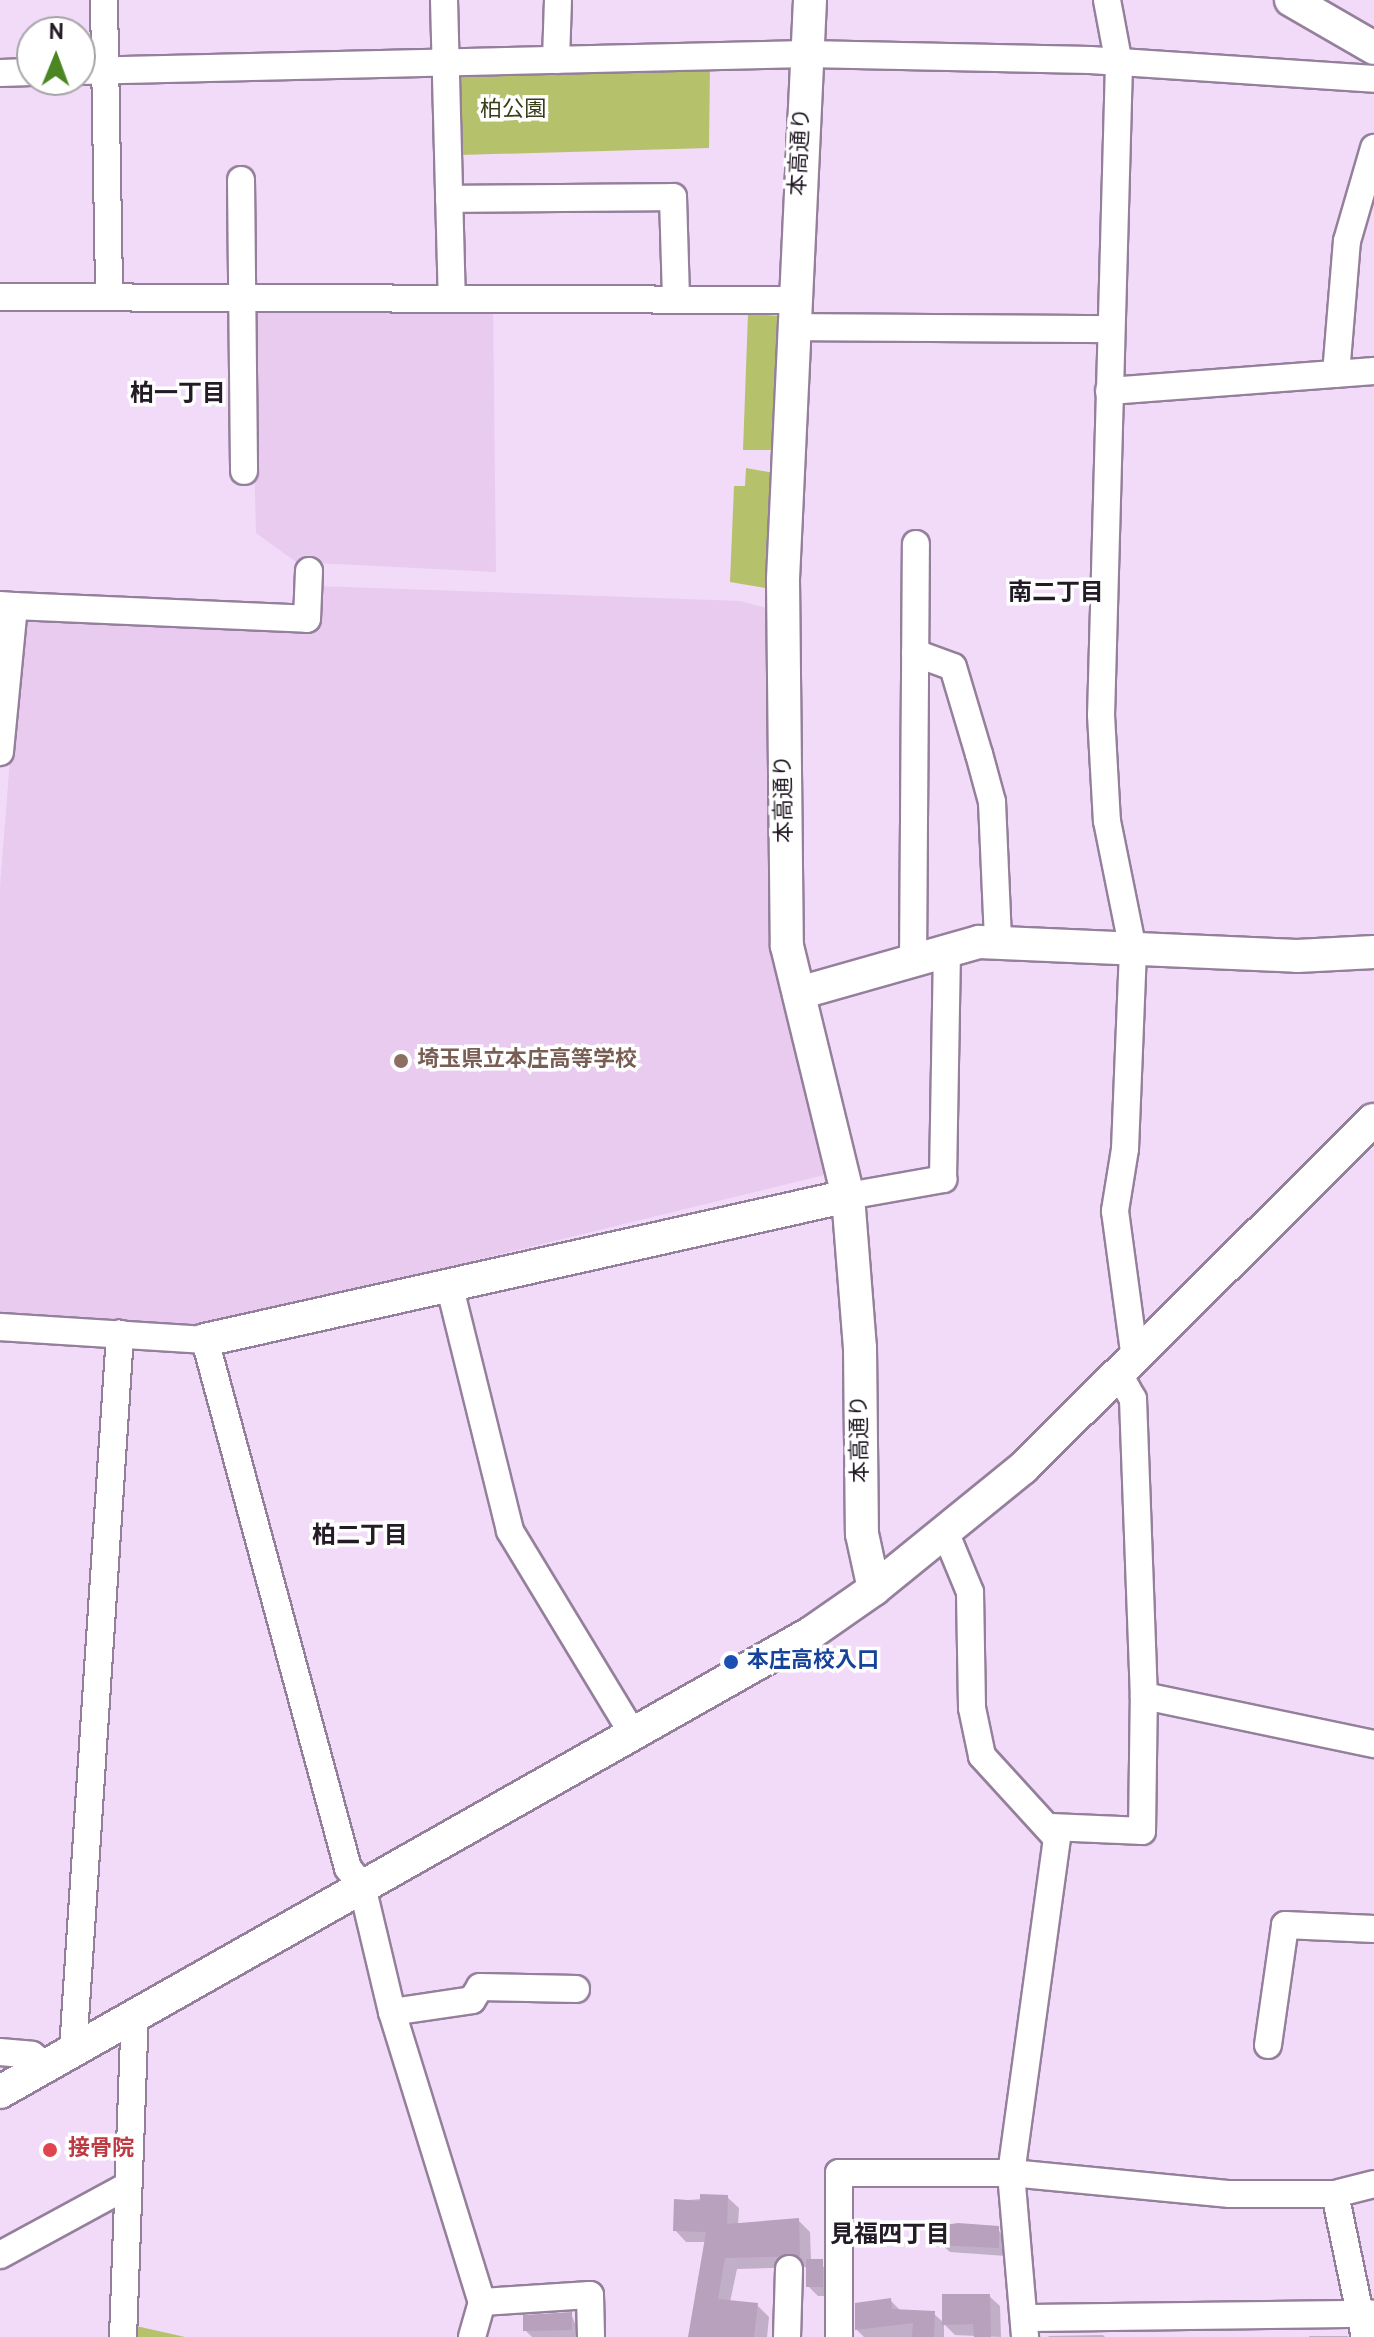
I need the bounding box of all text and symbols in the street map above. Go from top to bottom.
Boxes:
north arrow [16,16,96,96]
text: N [48,20,65,47]
park label: 柏公園 [480,98,546,124]
street label: 本高通り [786,107,816,197]
district label: 柏一丁目 [130,382,226,410]
district label: 南二丁目 [1008,581,1104,609]
street label: 本高通り [771,755,799,843]
place label: 埼玉県立本庄高等学校 [417,1048,637,1074]
marker: 埼玉県立本庄高等学校 [392,1052,410,1070]
street label: 本高通り [847,1395,875,1483]
district label: 柏二丁目 [312,1524,408,1552]
place label: 本庄高校入口 [747,1649,879,1675]
marker: 本庄高校入口 [722,1653,740,1671]
place label: 接骨院 [68,2137,134,2163]
marker: 接骨院 [39,2139,61,2161]
district label: 見福四丁目 [830,2223,950,2251]

